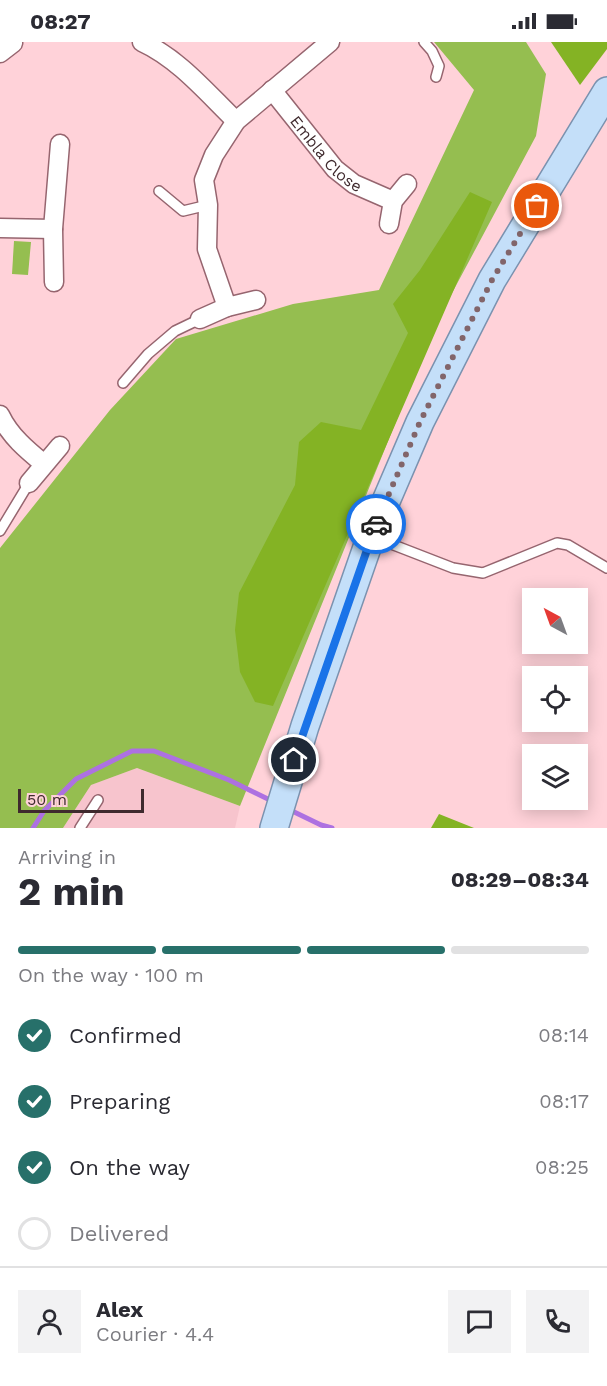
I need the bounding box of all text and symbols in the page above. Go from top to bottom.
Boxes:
text: 08:27 [30,9,91,34]
street label: Embla Close [286,112,365,196]
pin [511,180,562,231]
icon: bag [520,189,553,222]
courier [346,494,406,554]
icon: car [360,508,393,541]
north arrow [522,588,588,654]
map controls [522,588,588,810]
button: locate [522,666,588,732]
pin [268,734,319,785]
icon: home [277,743,310,776]
button: layers [522,744,588,810]
scale bar [18,786,144,814]
text: 50 m [27,790,67,809]
text: Arriving in [18,845,116,869]
text: 08:29–08:34 [451,867,589,892]
text: 2 min [18,869,125,914]
text: On the way · 100 m [18,963,204,987]
icon: check [18,1019,51,1052]
text: Confirmed [69,1023,182,1048]
text: 08:14 [538,1023,589,1047]
icon: check [18,1085,51,1118]
text: Preparing [69,1089,170,1114]
text: 08:17 [539,1089,589,1113]
icon: check [18,1151,51,1184]
text: On the way [69,1155,190,1180]
text: 08:25 [535,1155,589,1179]
text: Delivered [69,1221,169,1246]
button: person [18,1290,81,1353]
button: chat [448,1290,511,1353]
button: phone [526,1290,589,1353]
text: Alex [96,1297,143,1322]
text: Courier · 4.4 [96,1322,214,1346]

